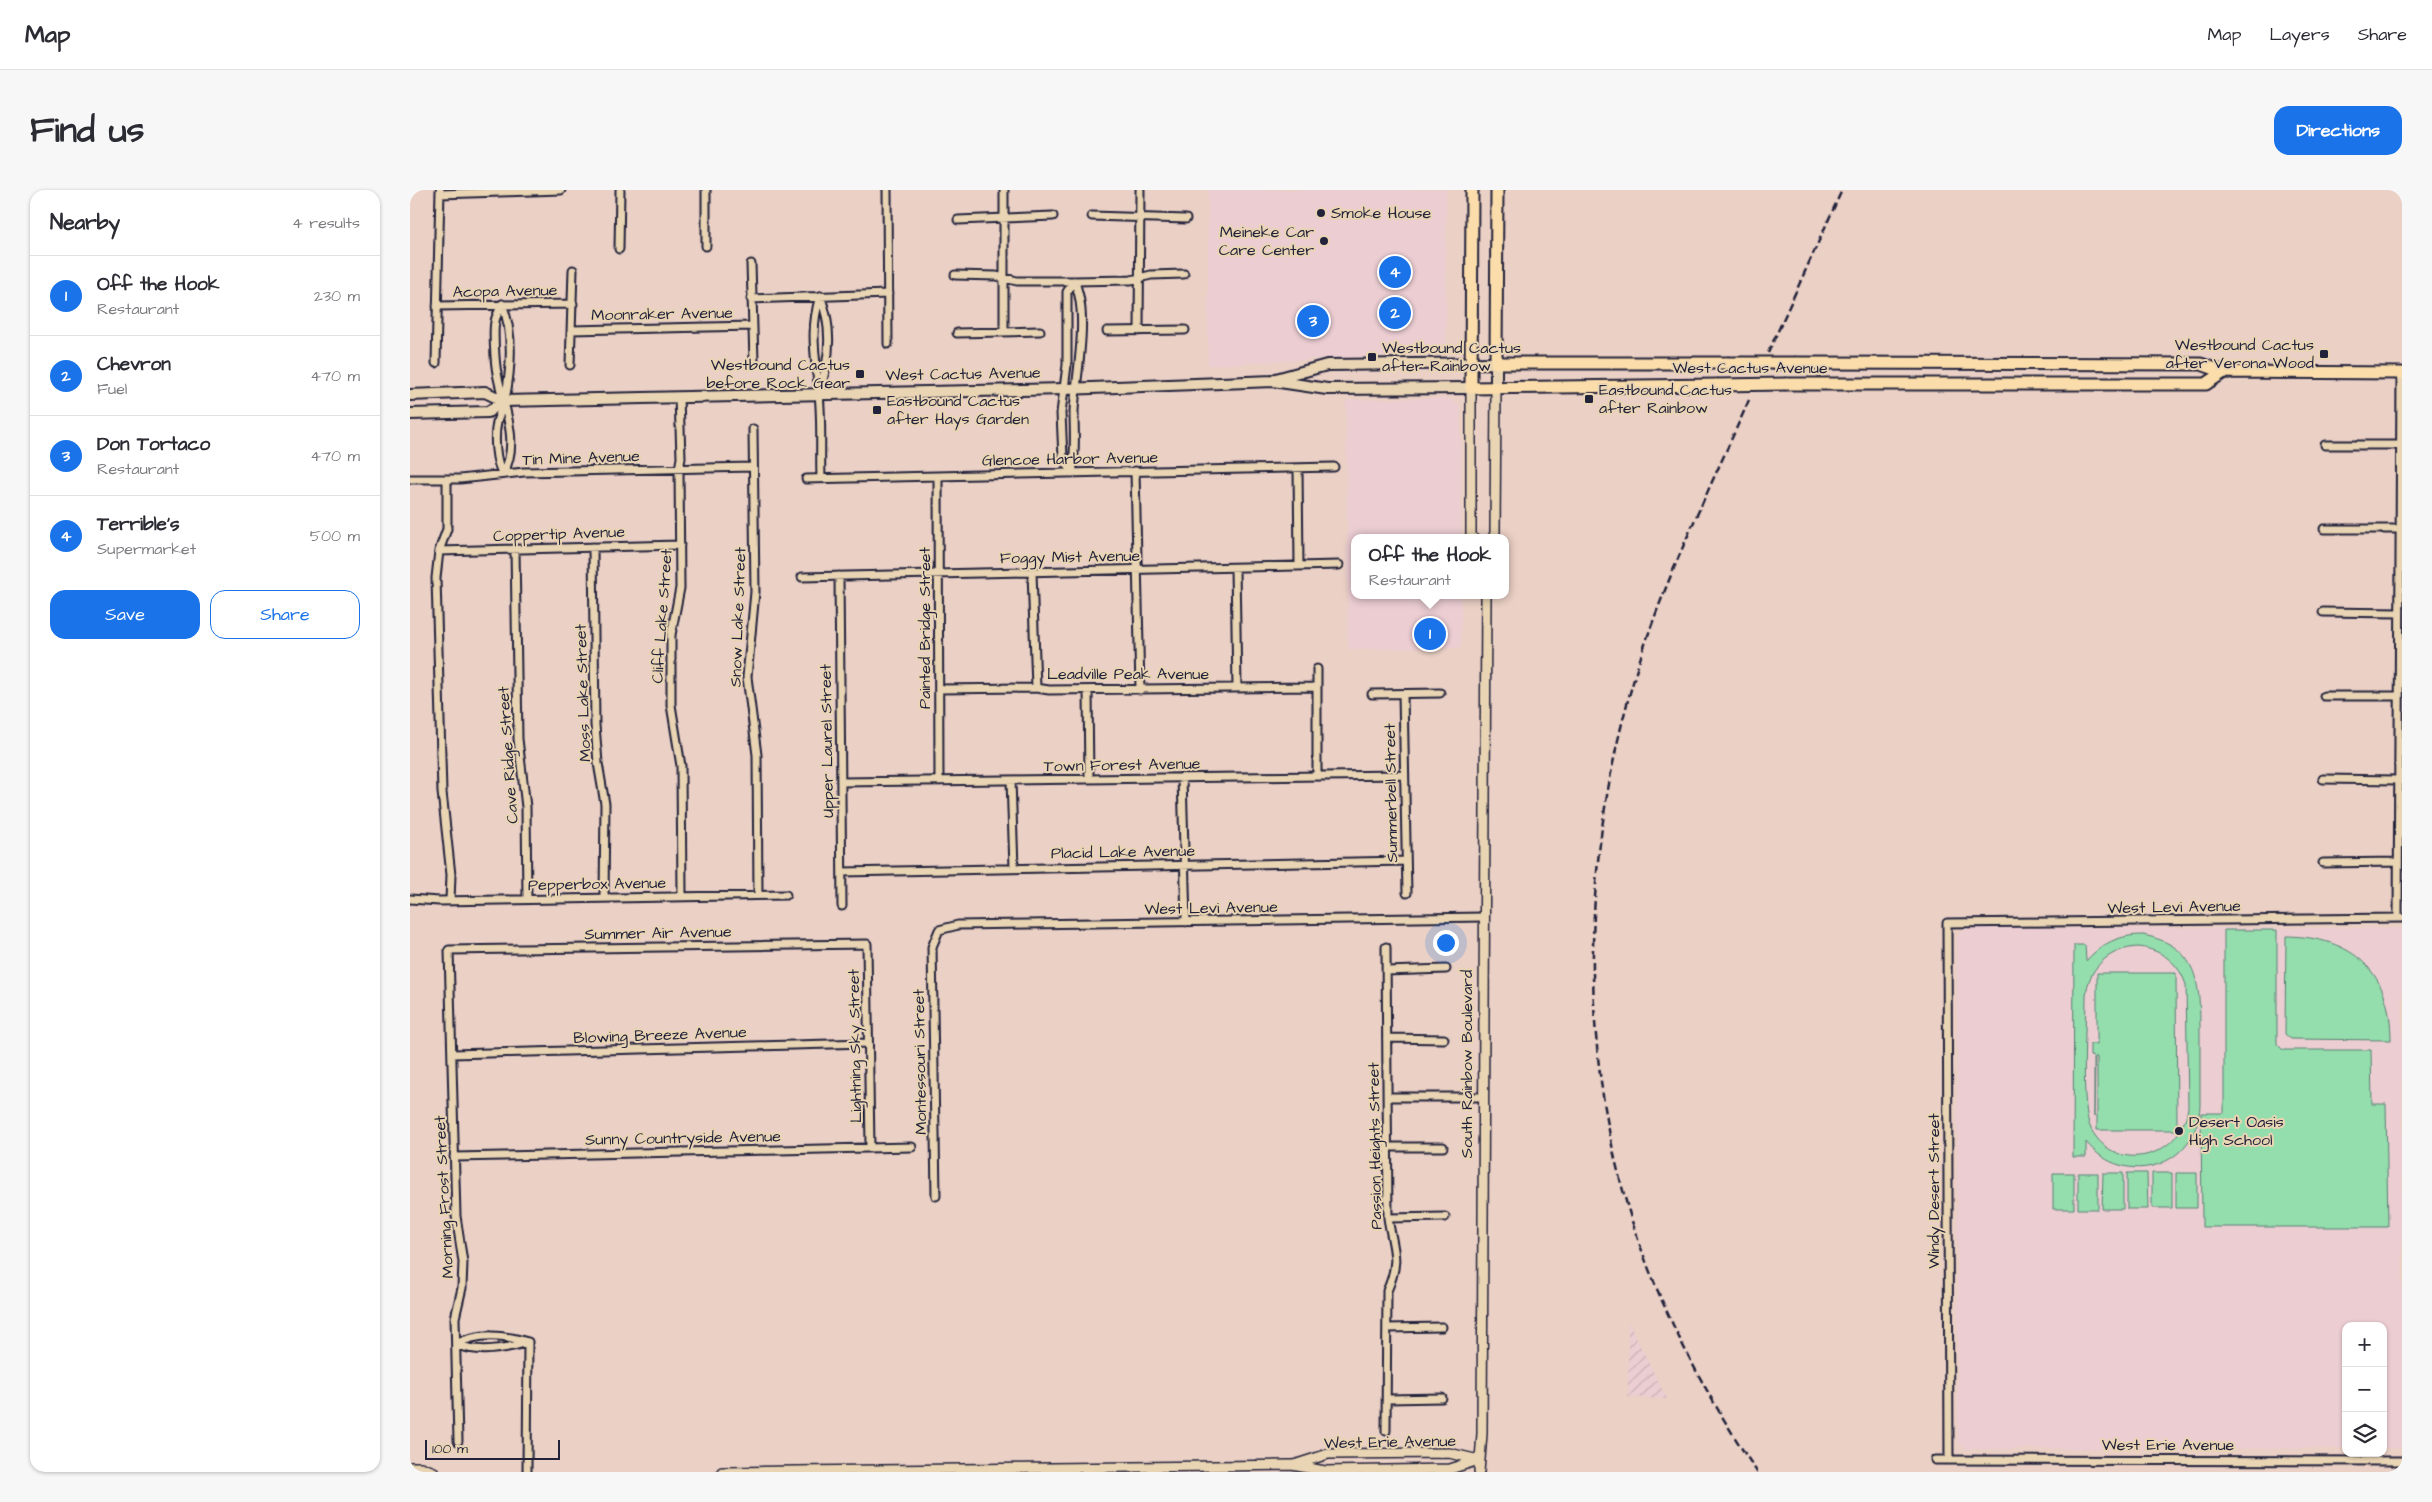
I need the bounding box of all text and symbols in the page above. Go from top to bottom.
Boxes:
text: Map [25,18,70,52]
text: Map [2207,22,2241,47]
text: Layers [2269,22,2330,47]
text: Share [2358,22,2407,47]
text: Find us [30,106,144,155]
button: Directions [2274,106,2402,155]
place label: Smoke House [1331,202,1431,224]
marker: Smoke House [1315,207,1327,219]
text: Nearby [50,208,120,237]
text: 4 results [292,212,360,234]
place label: Meineke Car Care Center [1219,221,1314,261]
marker: Meineke Car Care Center [1318,235,1330,247]
pin: 4 [1379,253,1411,291]
text: Off the Hook [97,271,219,298]
street label: Acopa Avenue [452,279,558,303]
text: 1 [65,285,67,307]
text: 230 m [314,285,360,307]
pin: 2 [1379,294,1411,332]
text: Restaurant [97,298,179,320]
street label: Moonraker Avenue [591,302,733,326]
pin: 3 [1297,302,1329,340]
place label: Westbound Cactus after Verona Wood [2166,334,2314,374]
place label: Westbound Cactus after Rainbow [1382,337,1521,377]
marker: Westbound Cactus after Verona Wood [2318,348,2330,360]
text: Chevron [97,351,171,378]
marker: Westbound Cactus after Rainbow [1366,351,1378,363]
place label: Westbound Cactus before Rock Gear [707,354,850,394]
street label: West Cactus Avenue [1672,357,1828,379]
street label: West Cactus Avenue [885,362,1041,386]
text: 2 [61,365,71,387]
text: 470 m [310,365,360,387]
marker: Westbound Cactus before Rock Gear [854,368,866,380]
text: Fuel [97,378,127,400]
place label: Eastbound Cactus after Rainbow [1599,379,1732,419]
place label: Eastbound Cactus after Hays Garden [887,390,1029,431]
marker: Eastbound Cactus after Rainbow [1583,393,1595,405]
marker: Eastbound Cactus after Hays Garden [871,404,883,416]
text: Don Tortaco [97,431,210,458]
text: 3 [62,445,70,467]
text: 470 m [310,445,360,467]
street label: Tin Mine Avenue [522,445,640,471]
street label: Glencoe Harbor Avenue [982,446,1159,472]
text: Restaurant [97,458,179,480]
text: Terrible's [97,511,180,538]
street label: Coppertip Avenue [493,521,626,547]
text: 4 [61,525,71,547]
text: 500 m [310,525,360,547]
popup [1351,534,1509,599]
text: Supermarket [97,538,196,560]
text: Off the Hook [1369,542,1491,569]
street label: Foggy Mist Avenue [1000,545,1141,570]
street label: Snow Lake Street [725,546,751,687]
street label: Painted Bridge Street [914,546,937,709]
street label: Cliff Lake Street [646,547,678,684]
text: Restaurant [1369,569,1451,591]
button: Save [50,590,200,639]
button: Share [210,590,360,639]
pin: 1 [1414,615,1446,653]
street label: Moss Lake Street [570,623,596,762]
street label: Upper Laurel Street [815,663,839,818]
street label: Leadville Peak Avenue [1047,663,1209,685]
street label: Cave Ridge Street [492,685,525,824]
street label: Summerbell Street [1379,723,1403,863]
street label: Town Forest Avenue [1043,753,1201,777]
street label: Placid Lake Avenue [1051,840,1196,864]
street label: Pepperbox Avenue [528,872,667,896]
street label: West Levi Avenue [2107,895,2241,919]
street label: West Levi Avenue [1144,896,1278,920]
street label: Summer Air Avenue [584,921,732,945]
your location [1433,930,1459,956]
street label: Lightning Sky Street [843,968,868,1123]
street label: South Rainbow Boulevard [1456,970,1478,1158]
street label: Montessouri Street [908,989,932,1135]
street label: Blowing Breeze Avenue [573,1021,747,1050]
street label: Passion Heights Street [1363,1062,1388,1230]
place label: Desert Oasis High School [2189,1111,2284,1152]
street label: Windy Desert Street [1923,1113,1946,1269]
street label: Morning Frost Street [429,1114,460,1279]
street label: Sunny Countryside Avenue [585,1125,781,1152]
marker: Desert Oasis High School [2173,1125,2185,1137]
map controls [2342,1322,2387,1457]
button: + [2342,1322,2387,1367]
button: − [2342,1367,2387,1412]
button: layers [2342,1412,2387,1457]
street label: West Erie Avenue [1324,1430,1457,1454]
street label: West Erie Avenue [2102,1434,2235,1456]
scale bar [425,1437,560,1460]
text: 100 m [432,1439,468,1459]

